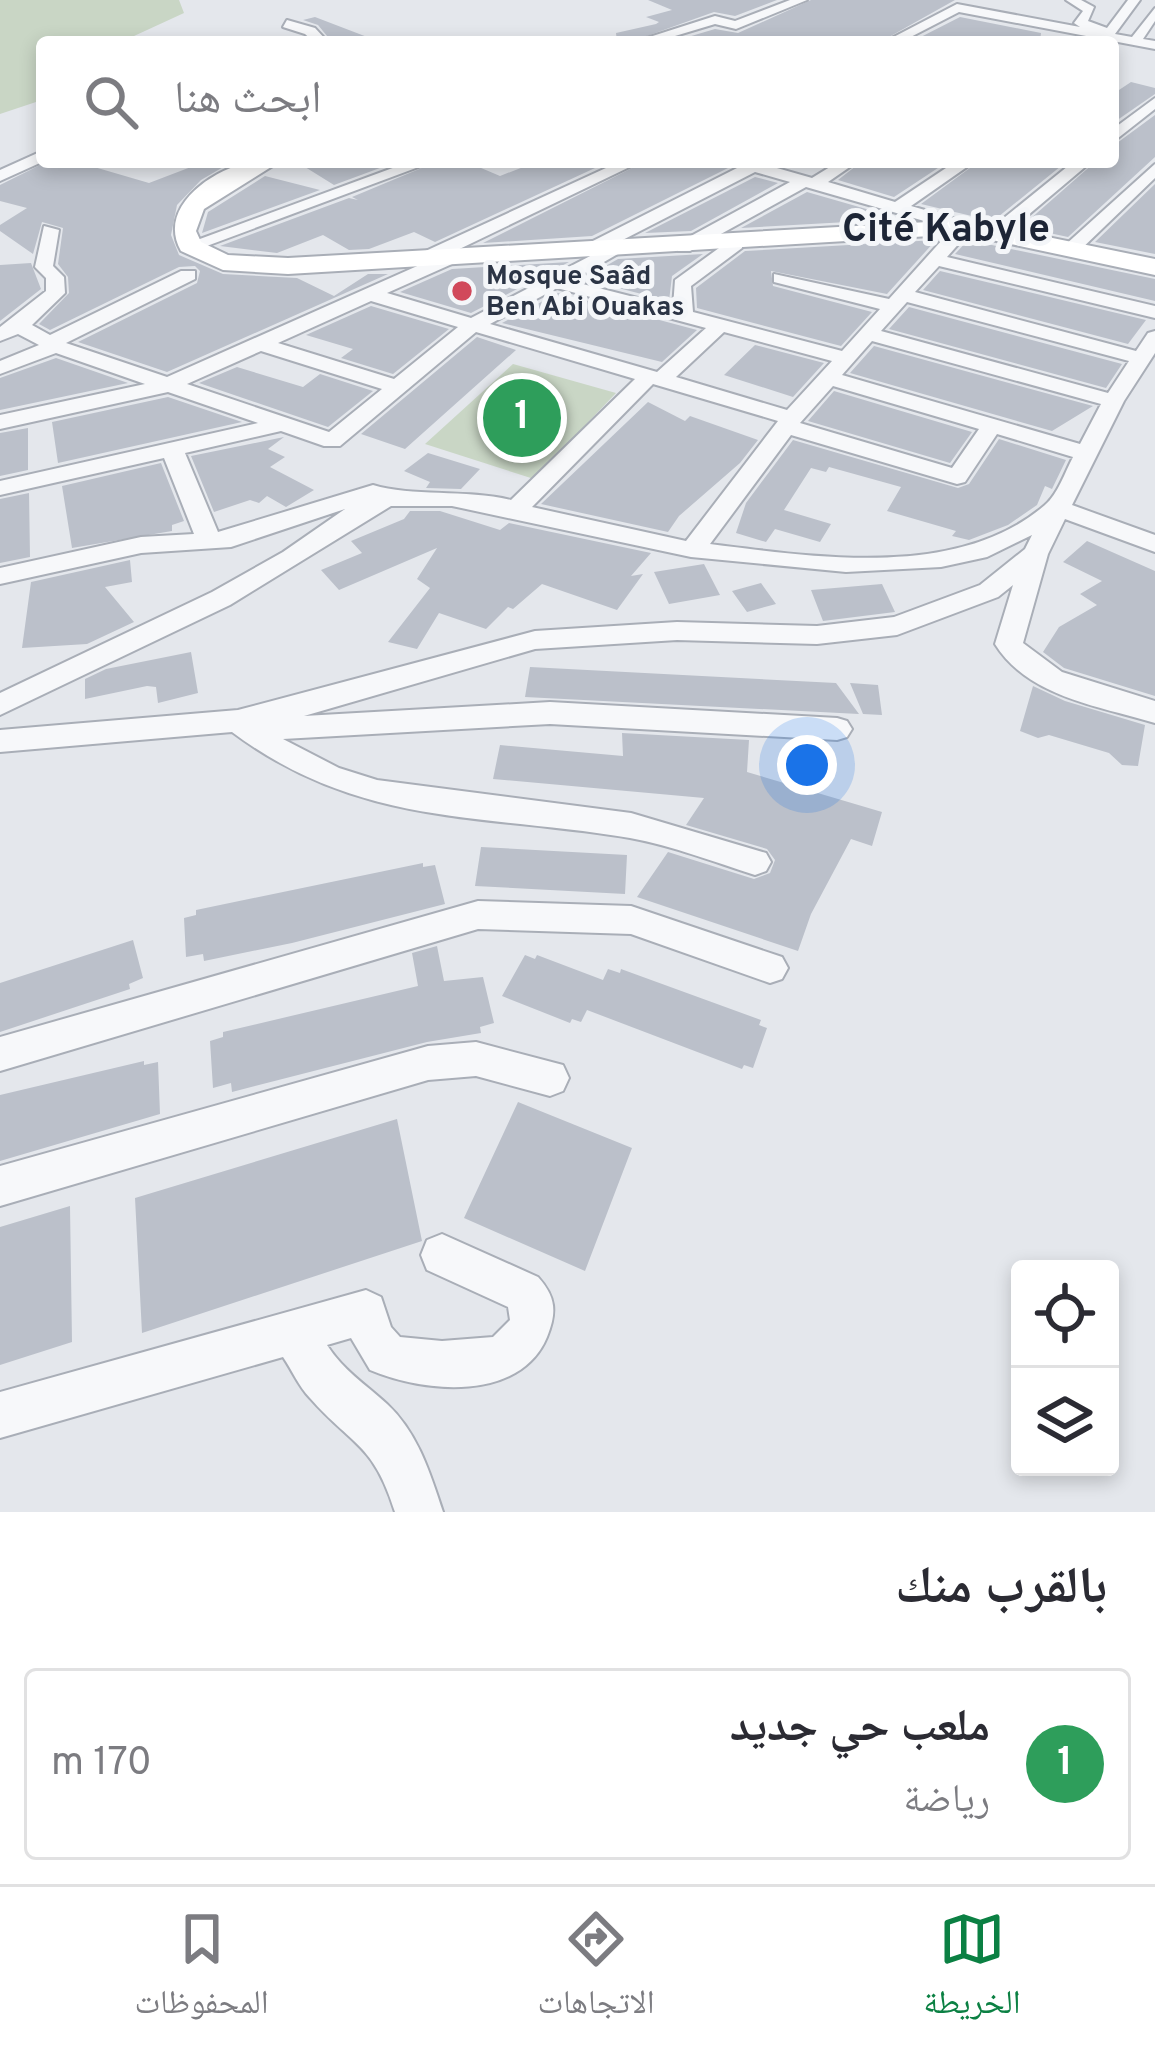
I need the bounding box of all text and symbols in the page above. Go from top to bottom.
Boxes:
search box [36,36,1119,168]
icon: search [78,69,144,135]
text: ابحث هنا [174,72,322,129]
district label: Cité Kabyle [842,207,1050,256]
place label: Mosque Saâd Ben Abi Ouakas [486,260,685,325]
marker: Mosque Saâd Ben Abi Ouakas [449,278,475,304]
pin: 1 [483,373,561,463]
your location [777,735,837,795]
map controls [1011,1260,1119,1476]
button: locate [1011,1260,1119,1368]
button: layers [1011,1368,1119,1476]
text: بالقرب منك [895,1557,1107,1622]
text: ملعب حي جديد [730,1700,990,1757]
text: 170 m [51,1740,152,1789]
text: 1 [1057,1740,1073,1789]
text: رياضة [903,1777,990,1826]
tab: المحفوظات [134,1906,269,2034]
tab: الاتجاهات [537,1906,655,2034]
tab: الخريطة [923,1906,1021,2034]

